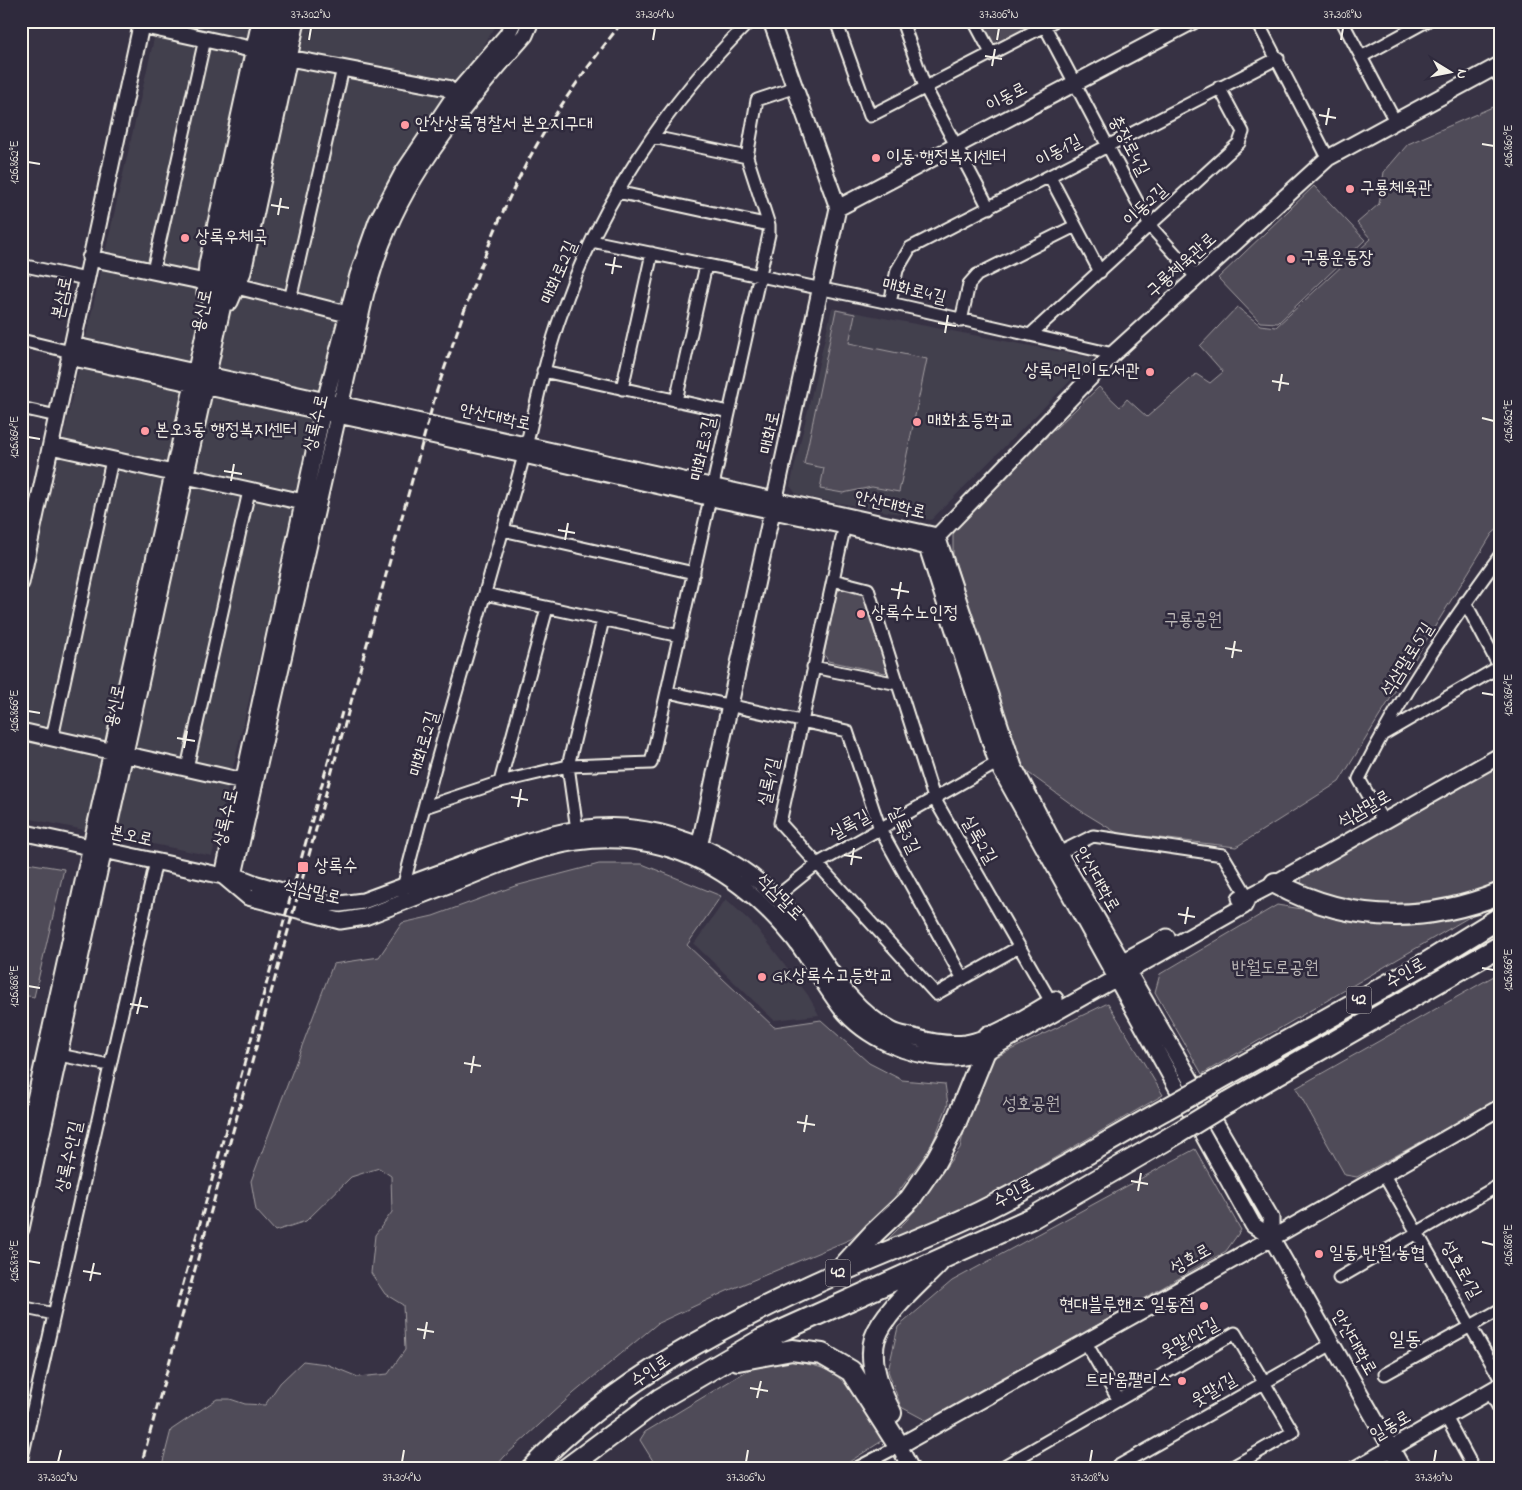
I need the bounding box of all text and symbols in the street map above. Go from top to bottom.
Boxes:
text: 37.302°N [291,6,331,24]
text: 37.304°N [636,6,674,24]
text: 37.306°N [979,6,1019,24]
text: 37.308°N [1324,6,1362,24]
north arrow [1424,48,1474,98]
text: N [1450,68,1472,80]
street label: 이동로 [982,76,1032,120]
street label: 충장로4길 [1101,111,1155,181]
place label: 안산상록경찰서 본오지구대 [415,112,593,138]
marker: 안산상록경찰서 본오지구대 [399,119,411,131]
text: 126.860°E [1500,125,1518,167]
street label: 이동1길 [1031,129,1087,175]
text: 126.862°E [6,140,24,184]
place label: 이동 행정복지센터 [886,145,1006,171]
marker: 이동 행정복지센터 [870,152,882,164]
place label: 구룡체육관 [1360,176,1432,202]
street label: 이동2길 [1118,178,1174,233]
marker: 구룡체육관 [1344,183,1356,195]
place label: 상록우체국 [195,225,267,251]
street label: 구룡체육관로 [1141,227,1223,305]
marker: 상록우체국 [179,232,191,244]
street label: 매화로2길 [535,237,585,309]
place label: 구룡운동장 [1301,246,1373,272]
marker: 구룡운동장 [1285,253,1297,265]
street label: 매화로4길 [879,272,949,312]
street label: 본삼로 [46,274,80,322]
street label: 용신로 [186,287,220,335]
place label: 상록어린이도서관 [1024,359,1140,385]
marker: 상록어린이도서관 [1144,366,1156,378]
street label: 상록수로 [298,392,336,454]
street label: 안산대학로 [457,398,533,438]
text: 126.862°E [1500,399,1518,443]
street label: 매화로 [754,409,788,457]
place label: 매화초등학교 [927,409,1014,435]
street label: 매화로3길 [684,414,724,484]
text: 126.864°E [6,416,24,458]
marker: 매화초등학교 [911,416,923,428]
place label: 본오3동 행정복지센터 [155,418,297,444]
marker: 본오3동 행정복지센터 [139,425,151,437]
street label: 안산대학로 [852,485,928,527]
place label: 상록수노인정 [871,601,958,627]
marker: 상록수노인정 [855,608,867,620]
park label: 구룡공원 [1164,608,1222,634]
street label: 석삼말로5길 [1375,618,1441,702]
text: 126.864°E [1500,674,1518,716]
street label: 용신로 [99,682,133,730]
text: 126.866°E [6,689,24,733]
street label: 매화로2길 [403,708,447,780]
street label: 실록1길 [752,755,788,809]
street label: 석삼말로 [1333,784,1397,836]
street label: 상록수로 [208,787,246,849]
street label: 실록3길 [880,801,926,859]
street label: 실록길 [825,804,876,848]
street label: 실록2길 [954,811,1003,870]
street label: 본오로 [107,820,155,854]
street label: 안산대학로 [1067,842,1125,918]
place label: 상록수 [314,854,357,880]
marker: 상록수 [296,860,310,874]
street label: 석삼말로 [749,868,809,928]
street label: 석삼말로 [281,874,343,912]
text: 126.866°E [1500,948,1518,992]
street label: 수인로 [1381,952,1431,996]
park label: 반월도로공원 [1232,956,1318,982]
place label: GK상록수고등학교 [772,964,893,990]
text: 126.868°E [6,965,24,1007]
marker: GK상록수고등학교 [756,971,768,983]
road number: 42 [1346,986,1372,1014]
park label: 성호공원 [1002,1092,1060,1118]
street label: 상록수안길 [50,1118,90,1195]
street label: 수인로 [989,1172,1039,1216]
text: 126.868°E [1500,1224,1518,1266]
street label: 성호로1길 [1433,1236,1487,1305]
street label: 성호로 [1166,1238,1216,1282]
text: 126.870°E [6,1240,24,1282]
place label: 일동 반월 농협 [1329,1241,1425,1267]
marker: 일동 반월 농협 [1313,1248,1325,1260]
road number: 42 [826,1260,850,1286]
place label: 현대블루핸즈 일동점 [1059,1293,1195,1319]
marker: 현대블루핸즈 일동점 [1198,1300,1210,1312]
street label: 안산대학로 [1324,1305,1382,1381]
street label: 웃말1안길 [1156,1312,1225,1366]
district label: 일동 [1389,1326,1421,1355]
street label: 수인로 [626,1349,676,1395]
street label: 웃말1길 [1186,1367,1242,1415]
place label: 트라움팰리스 [1085,1368,1172,1394]
marker: 트라움팰리스 [1176,1375,1188,1387]
street label: 일동로 [1366,1405,1416,1449]
text: 37.302°N [38,1469,78,1487]
text: 37.304°N [383,1469,421,1487]
text: 37.306°N [726,1469,766,1487]
text: 37.308°N [1071,1469,1109,1487]
text: 37.310°N [1415,1469,1453,1487]

